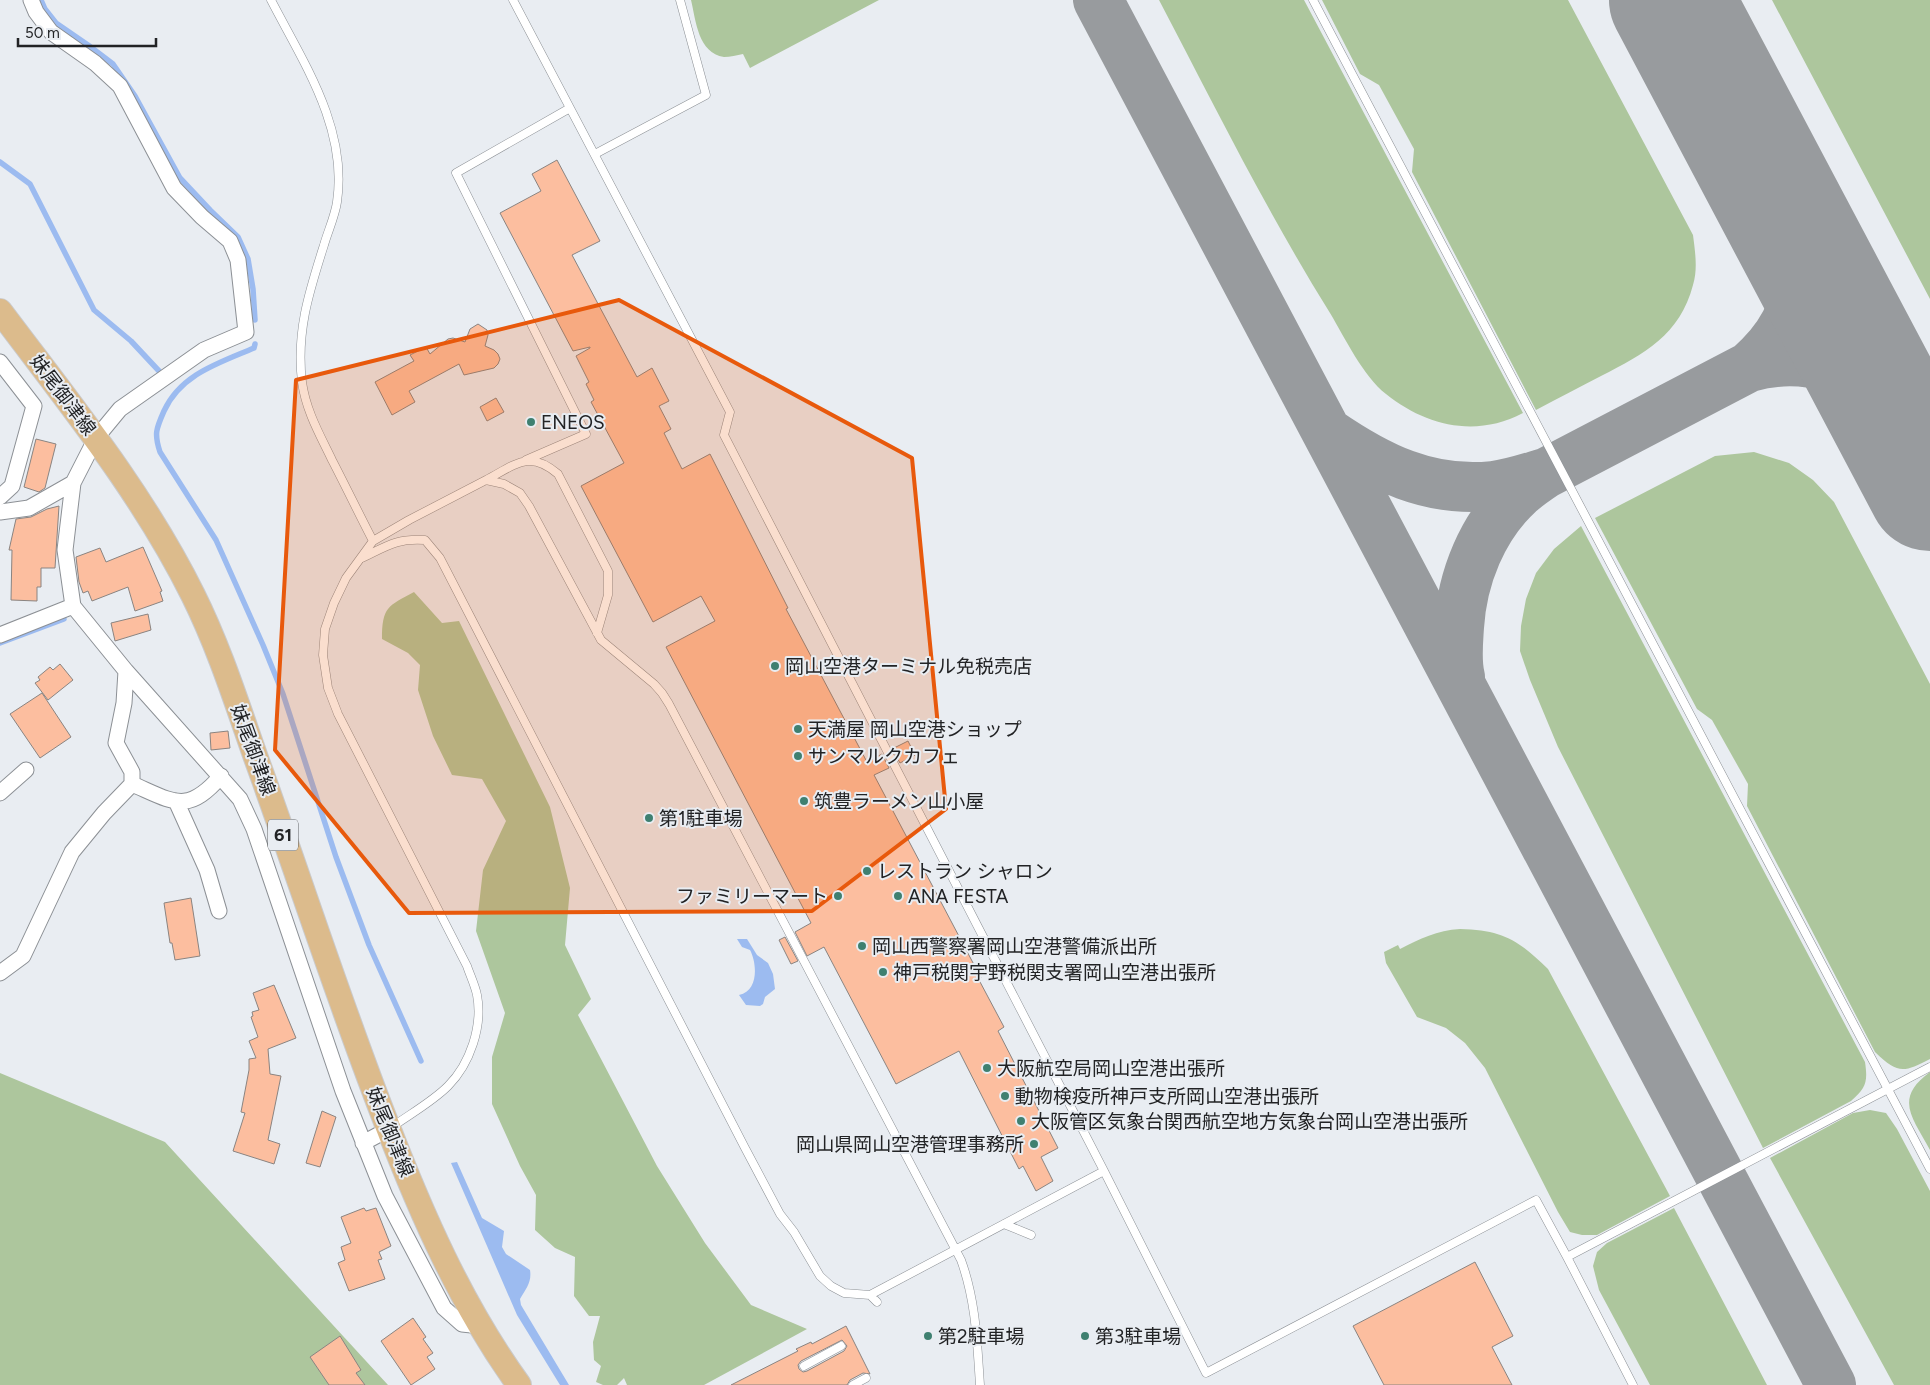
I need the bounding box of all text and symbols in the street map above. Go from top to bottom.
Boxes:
scale bar [18,15,155,47]
text: 50 m [25,24,60,42]
street label: 妹尾御津線 [25,350,101,440]
place label: ENEOS [541,411,605,434]
marker: ENEOS [525,416,537,428]
place label: 岡山空港ターミナル免税売店 [785,655,1032,678]
marker: 岡山空港ターミナル免税売店 [769,660,781,672]
street label: 妹尾御津線 [226,701,280,799]
place label: 天満屋 岡山空港ショップ [808,718,1022,741]
marker: 天満屋 岡山空港ショップ [792,723,804,735]
place label: サンマルクカフェ [808,745,960,768]
marker: サンマルクカフェ [792,750,804,762]
place label: 筑豊ラーメン山小屋 [814,790,984,813]
marker: 筑豊ラーメン山小屋 [798,795,810,807]
place label: 第1駐車場 [659,807,743,830]
marker: 第1駐車場 [643,812,655,824]
road number: 61 [268,820,298,850]
place label: レストラン シャロン [877,860,1053,883]
marker: レストラン シャロン [861,865,873,877]
place label: ファミリーマート [676,885,828,908]
place label: ANA FESTA [908,885,1009,908]
marker: ファミリーマート [832,890,844,902]
marker: ANA FESTA [892,890,904,902]
place label: 岡山西警察署岡山空港警備派出所 [872,935,1157,958]
marker: 岡山西警察署岡山空港警備派出所 [856,940,868,952]
place label: 神戸税関宇野税関支署岡山空港出張所 [893,961,1216,984]
marker: 神戸税関宇野税関支署岡山空港出張所 [877,966,889,978]
place label: 大阪航空局岡山空港出張所 [997,1057,1225,1080]
marker: 大阪航空局岡山空港出張所 [981,1062,993,1074]
street label: 妹尾御津線 [362,1084,418,1180]
place label: 動物検疫所神戸支所岡山空港出張所 [1015,1085,1319,1108]
marker: 動物検疫所神戸支所岡山空港出張所 [999,1090,1011,1102]
place label: 大阪管区気象台関西航空地方気象台岡山空港出張所 [1031,1110,1468,1133]
marker: 大阪管区気象台関西航空地方気象台岡山空港出張所 [1015,1115,1027,1127]
place label: 岡山県岡山空港管理事務所 [796,1133,1024,1156]
marker: 岡山県岡山空港管理事務所 [1028,1138,1040,1150]
place label: 第2駐車場 [938,1325,1025,1348]
place label: 第3駐車場 [1095,1325,1181,1348]
marker: 第2駐車場 [922,1330,934,1342]
marker: 第3駐車場 [1079,1330,1091,1342]

